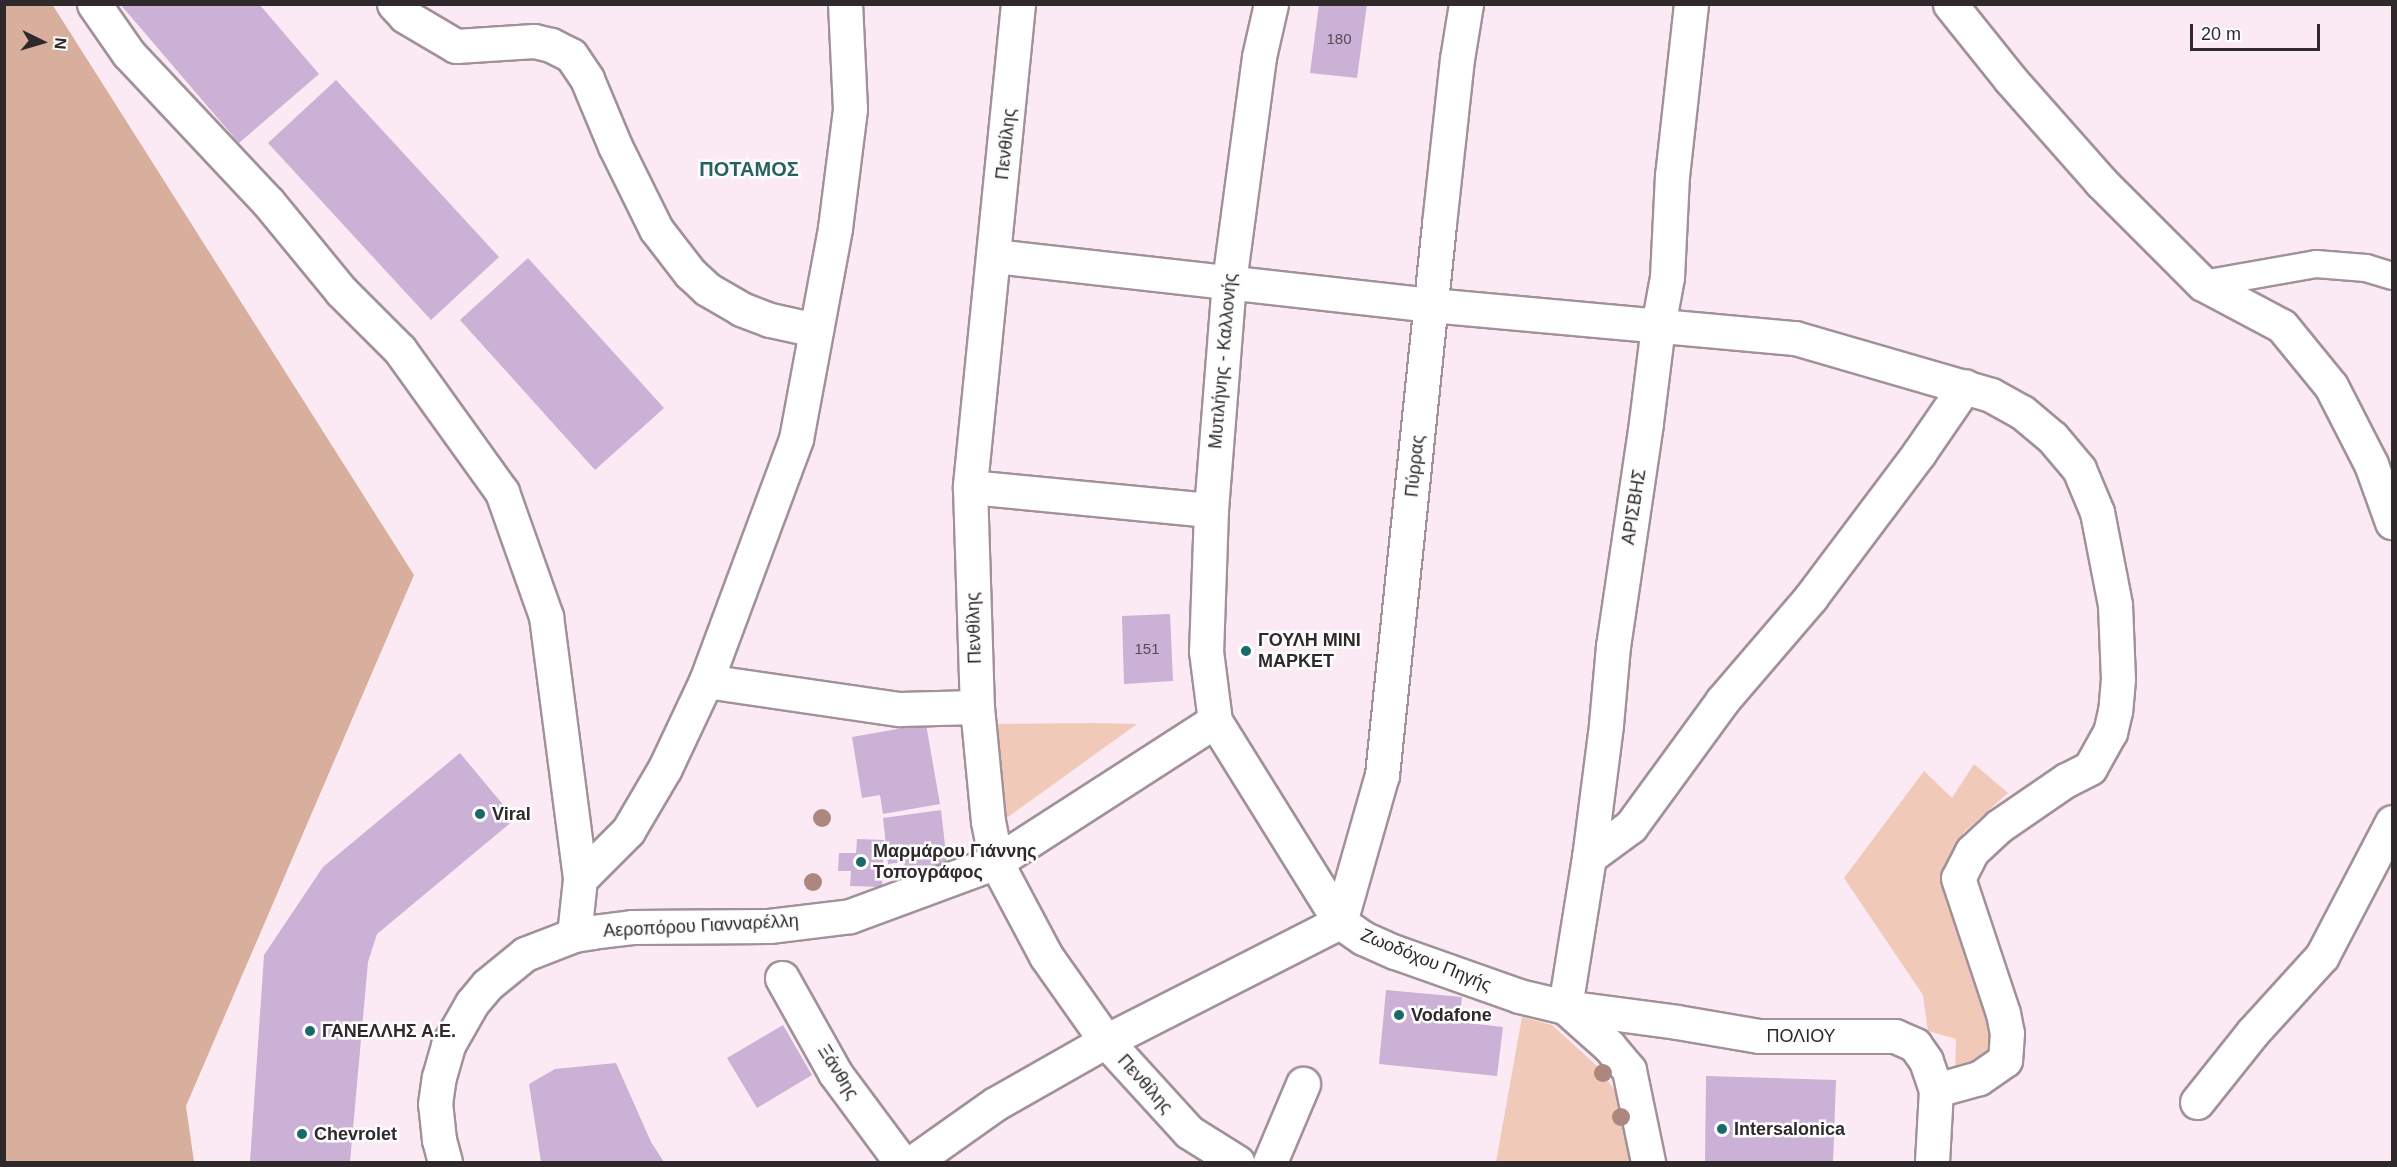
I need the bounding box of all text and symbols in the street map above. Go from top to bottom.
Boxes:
north arrow [12,12,72,72]
scale bar [2193,12,2324,50]
text: 20 m [2201,24,2241,44]
house number: 180 [1326,30,1352,48]
text: N [51,37,69,50]
street label: Πενθίλης [992,107,1020,181]
district label: ΠΟΤΑΜΟΣ [699,157,799,181]
street label: Μυτιλήνης - Καλλονής [1205,272,1241,450]
street label: Πύρρας [1401,434,1429,498]
street label: ΑΡΙΣΒΗΣ [1617,468,1651,546]
street label: Πενθίλης [962,592,986,664]
place label: ΓΟΥΛΗ ΜΙΝΙ ΜΑΡΚΕΤ [1258,630,1361,672]
house number: 151 [1134,640,1160,658]
marker: ΓΟΥΛΗ ΜΙΝΙ ΜΑΡΚΕΤ [1239,644,1253,658]
place label: Viral [492,803,531,825]
marker: Viral [473,807,487,821]
place label: Μαρμάρου Γιάννης Τοπογράφος [873,841,1037,884]
marker: Μαρμάρου Γιάννης Τοπογράφος [854,855,868,869]
street label: Αεροπόρου Γιανναρέλλη [603,910,799,942]
street label: Ζωοδόχου Πηγής [1357,924,1495,996]
place label: Vodafone [1411,1004,1492,1026]
marker: Vodafone [1392,1008,1406,1022]
place label: ΓΑΝΕΛΛΗΣ Α.Ε. [322,1020,457,1042]
marker: ΓΑΝΕΛΛΗΣ Α.Ε. [303,1024,317,1038]
street label: ΠΟΛΙΟΥ [1766,1025,1836,1047]
street label: Ξάνθης [813,1041,863,1103]
street label: Πενθίλης [1113,1050,1177,1118]
place label: Intersalonica [1734,1118,1845,1140]
marker: Intersalonica [1715,1122,1729,1136]
place label: Chevrolet [314,1123,397,1145]
marker: Chevrolet [295,1127,309,1141]

